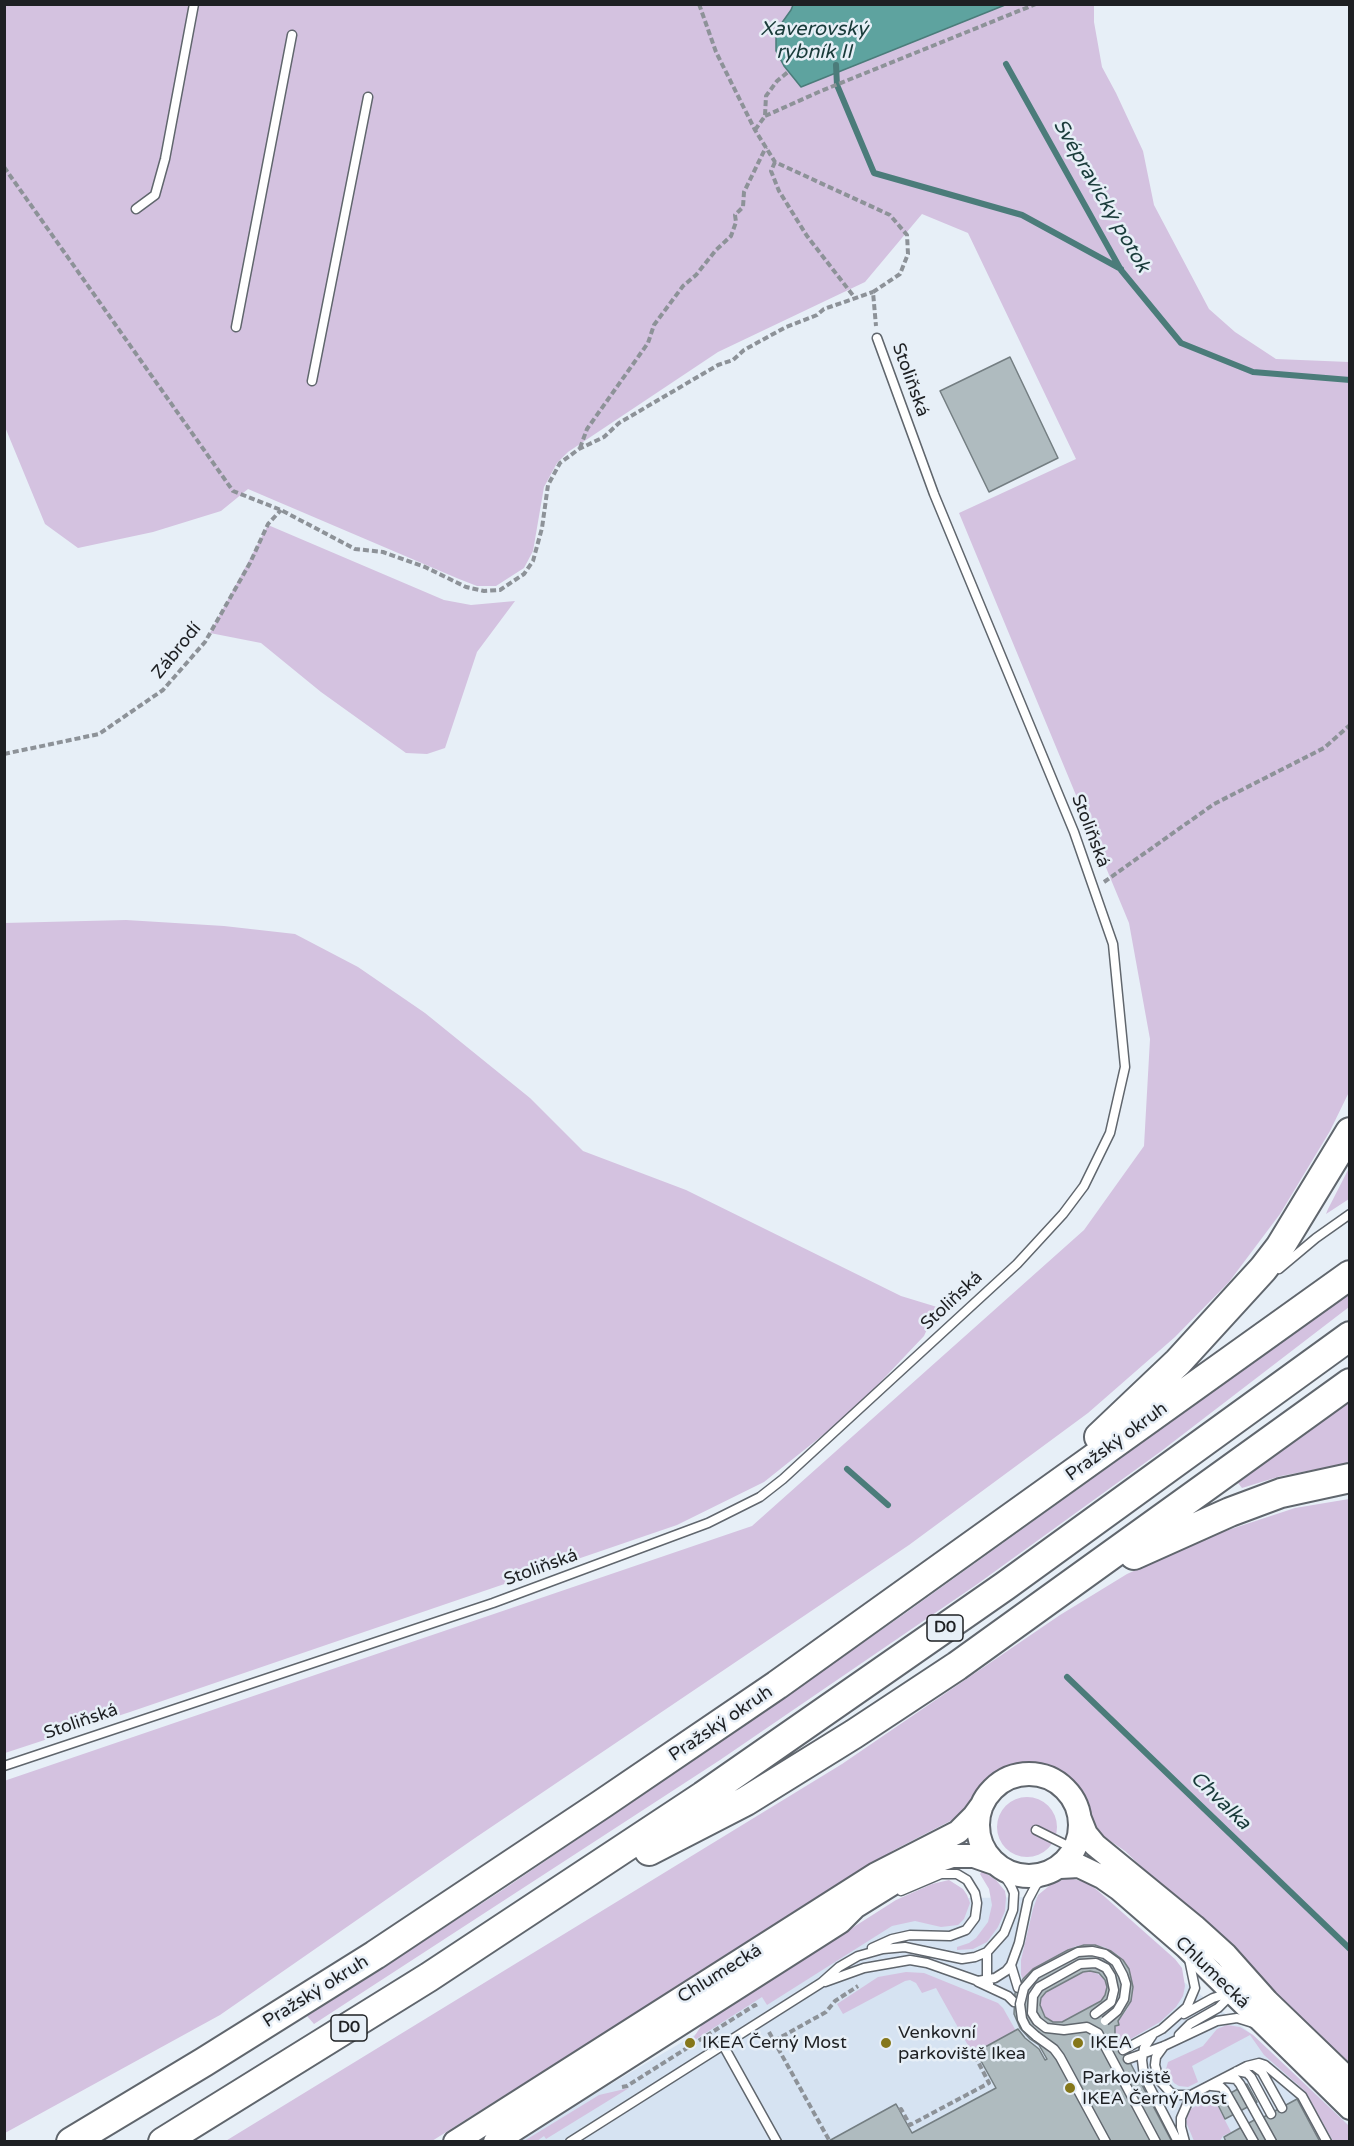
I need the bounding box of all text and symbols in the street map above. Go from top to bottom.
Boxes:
water label: Xaverovský rybník II [760,18,868,65]
water label: Svépravický potok [1047,115,1155,277]
street label: Stoliňská [887,340,933,420]
street label: Zábrodí [148,618,206,684]
street label: Stoliňská [1066,791,1114,871]
street label: Stoliňská [917,1267,987,1335]
street label: Pražský okruh [1062,1398,1172,1486]
street label: Stoliňská [501,1545,581,1591]
road number: D0 [927,1615,963,1641]
street label: Pražský okruh [665,1681,777,1767]
street label: Stoliňská [41,1699,121,1745]
water label: Chvalka [1185,1766,1255,1836]
street label: Chlumecká [1170,1932,1254,2014]
street label: Chlumecká [674,1940,766,2008]
street label: Pražský okruh [259,1951,373,2033]
road number: D0 [331,2015,367,2041]
place label: Venkovní parkoviště Ikea [898,2022,1026,2064]
place label: IKEA Černý Most [702,2032,847,2054]
place label: IKEA [1090,2032,1132,2054]
marker: IKEA Černý Most [683,2036,697,2050]
marker: Venkovní parkoviště Ikea [879,2036,893,2050]
marker: IKEA [1071,2036,1085,2050]
place label: Parkoviště IKEA Černý Most [1082,2067,1227,2110]
marker: Parkoviště IKEA Černý Most [1063,2081,1077,2095]

